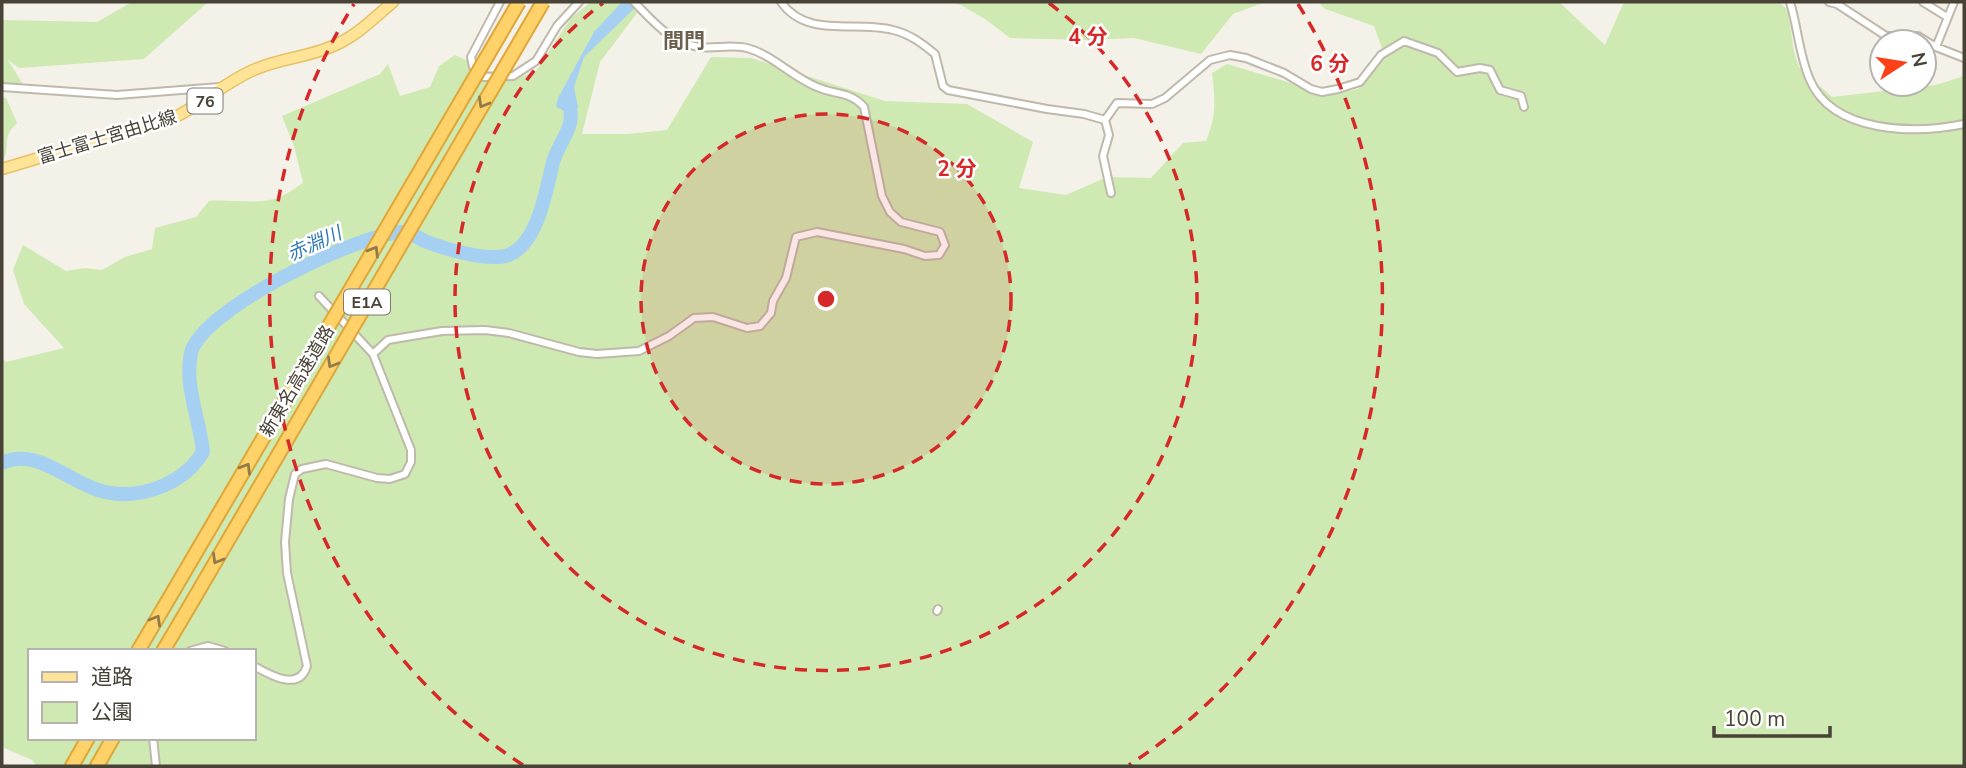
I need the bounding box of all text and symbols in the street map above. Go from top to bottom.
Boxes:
text: 4 分 [1068,23,1108,51]
district label: 間門 [663,27,705,55]
north arrow [1868,28,1938,98]
text: 6 分 [1310,50,1350,78]
text: N [1904,50,1933,69]
road number: 76 [188,88,222,114]
one-way arrow [479,95,492,108]
street label: 富士富士宮由比線 [35,104,179,170]
text: 2 分 [937,155,977,183]
water label: 赤淵川 [283,220,348,267]
one-way arrow [366,245,379,258]
centre of rings [814,287,838,311]
road number: E1A [344,290,390,314]
street label: 新東名高速道路 [254,321,340,441]
one-way arrow [327,355,340,368]
one-way arrow [238,462,251,475]
one-way arrow [212,552,225,565]
one-way arrow [148,615,161,628]
legend [28,649,256,740]
text: 道路 [91,663,133,691]
scale bar [1714,694,1829,738]
text: 公園 [91,698,133,726]
text: 100 m [1724,705,1785,733]

